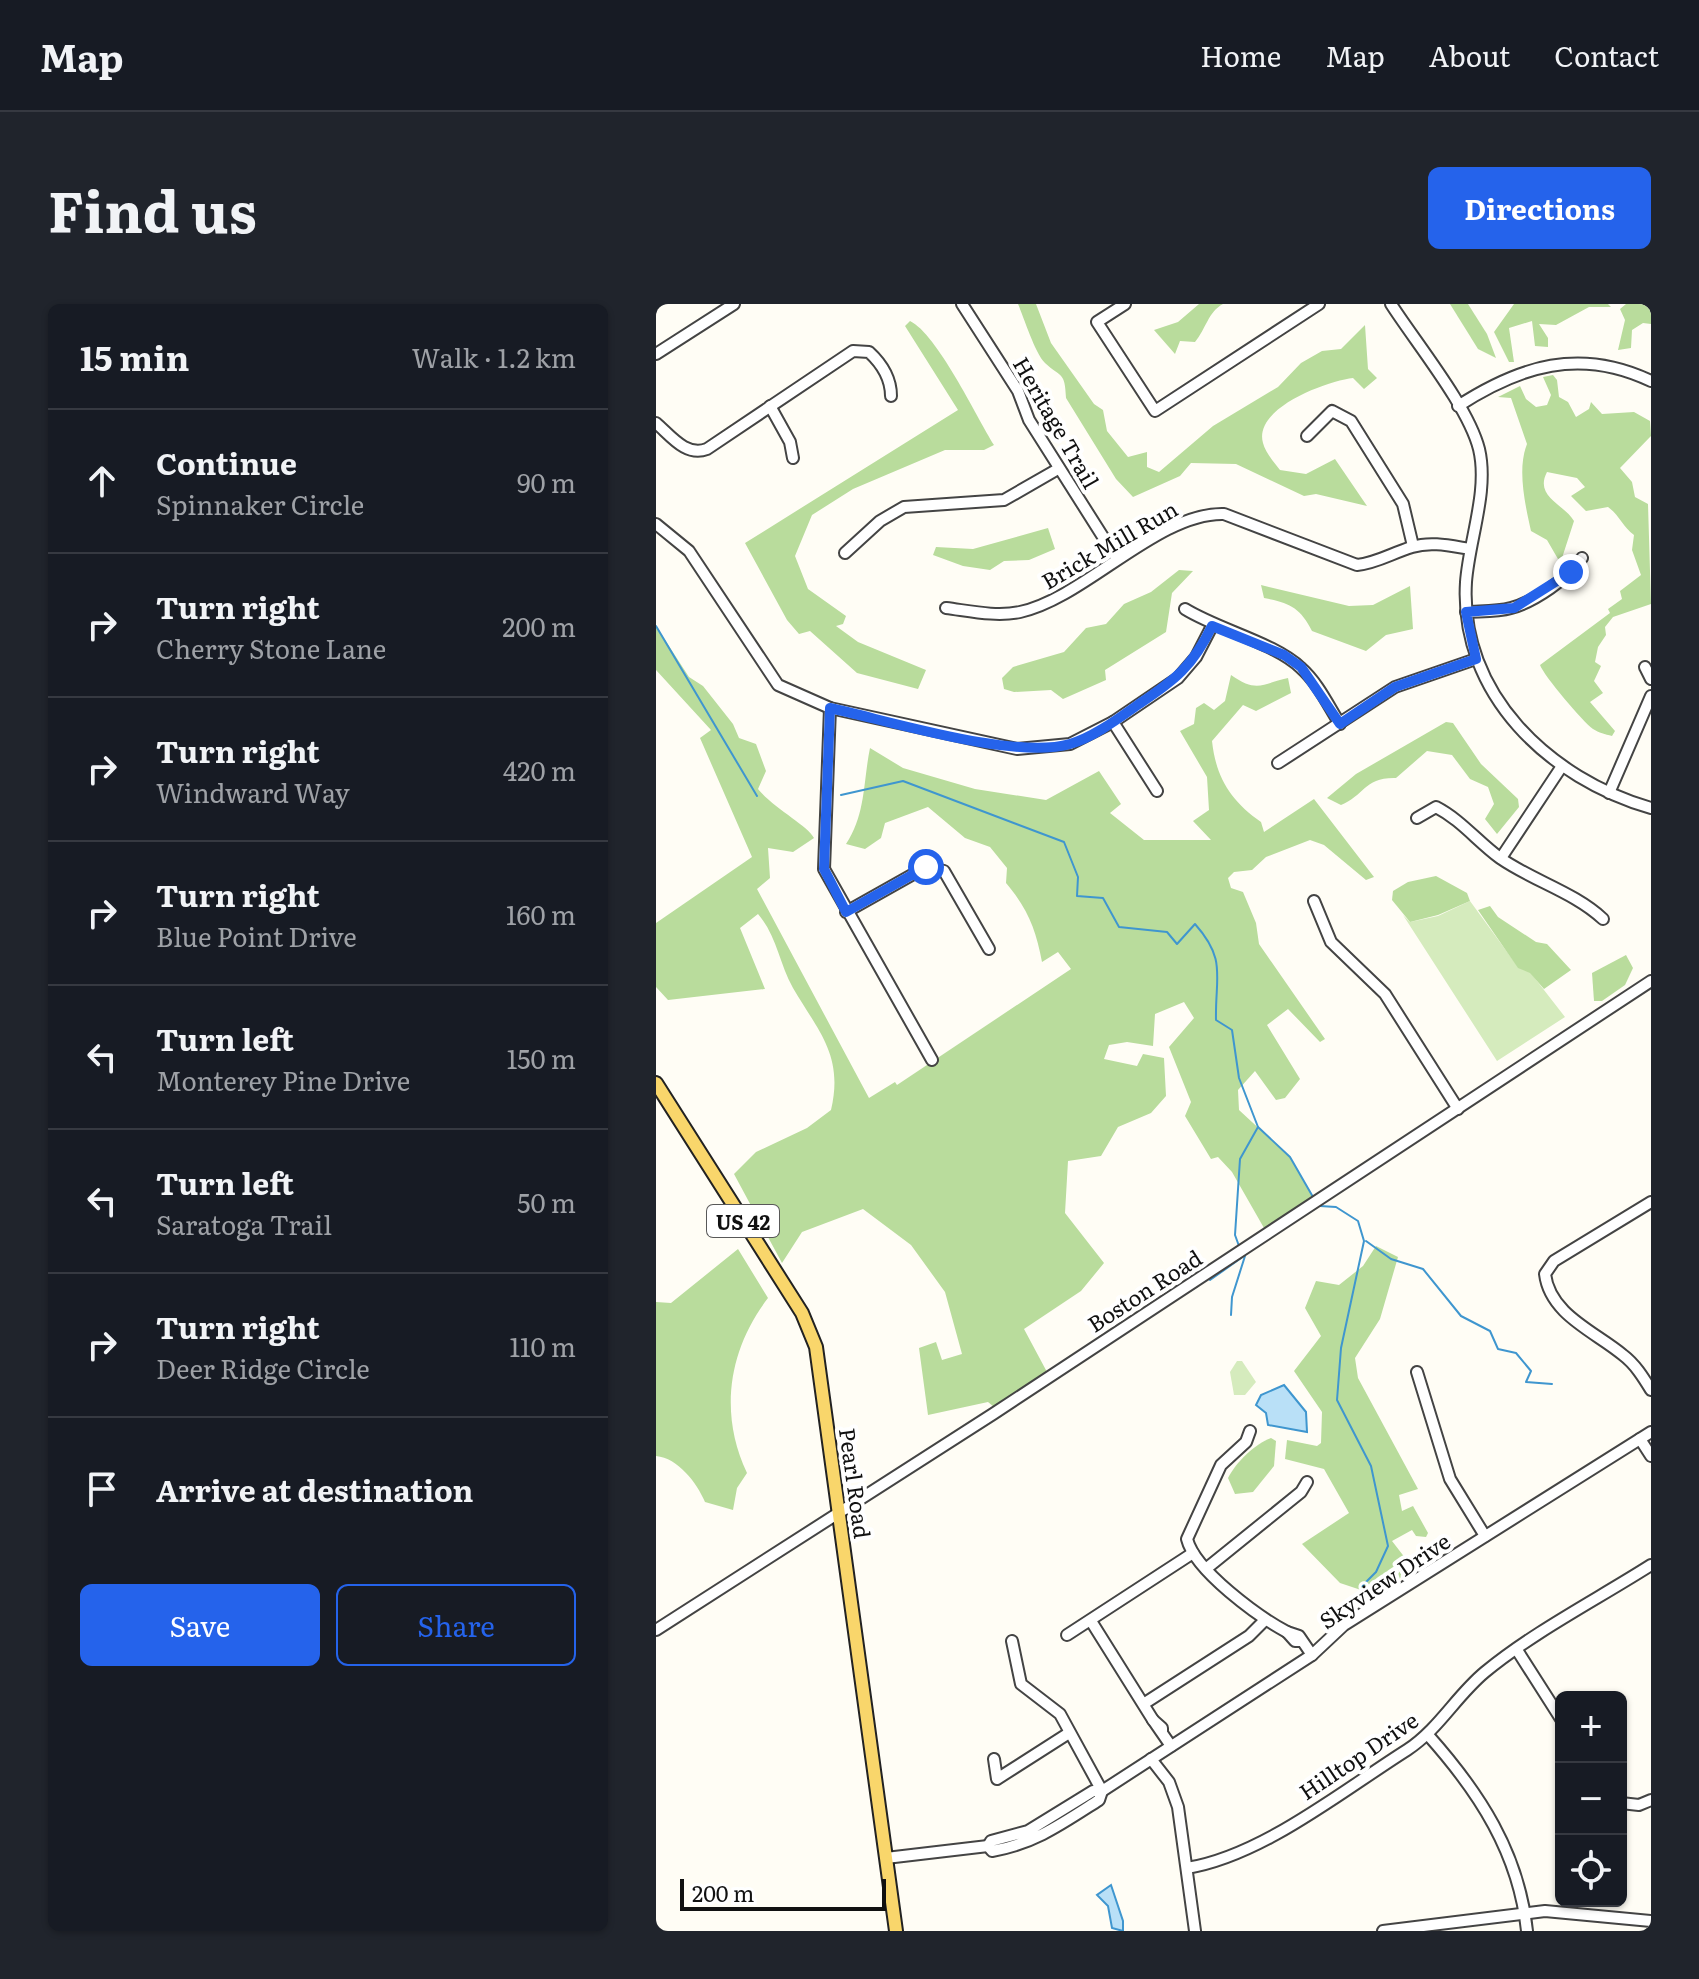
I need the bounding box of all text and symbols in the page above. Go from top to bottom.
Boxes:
text: Map [40,27,124,84]
text: Home [1200,34,1281,76]
text: Map [1325,34,1385,76]
text: About [1429,34,1510,76]
text: Contact [1554,34,1659,76]
text: Find us [48,167,257,250]
button: Directions [1428,167,1651,249]
text: 15 min [80,331,189,381]
text: Walk · 1.2 km [412,337,576,376]
street label: Heritage Trail [1006,350,1108,494]
text: Continue [156,440,297,484]
icon: ahead [80,459,124,503]
text: 90 m [517,462,576,501]
text: Spinnaker Circle [156,484,364,523]
street label: Brick Mill Run [1035,492,1183,596]
route end [1553,554,1589,590]
text: Turn right [156,584,320,628]
icon: right [80,603,124,647]
text: 200 m [502,606,576,645]
text: Cherry Stone Lane [156,628,386,667]
text: Turn right [156,728,320,772]
icon: right [80,747,124,791]
text: 420 m [503,750,576,789]
text: Windward Way [156,772,350,811]
route start [908,849,944,885]
text: Turn right [156,872,320,916]
icon: right [80,891,124,935]
text: 160 m [506,894,576,933]
text: Blue Point Drive [156,916,357,955]
text: Turn left [156,1016,294,1060]
icon: left [80,1035,124,1079]
text: 150 m [507,1038,576,1077]
text: Monterey Pine Drive [156,1060,410,1099]
text: Turn left [156,1160,294,1204]
icon: left [80,1179,124,1223]
text: 50 m [517,1182,576,1221]
text: Saratoga Trail [156,1204,332,1243]
road number: US 42 [707,1205,779,1237]
street label: Boston Road [1080,1241,1208,1339]
text: Turn right [156,1304,320,1348]
icon: right [80,1323,124,1367]
text: 110 m [509,1326,576,1365]
text: Deer Ridge Circle [156,1348,370,1387]
street label: Pearl Road [832,1426,880,1540]
icon: arrive [80,1467,124,1511]
text: Arrive at destination [156,1467,473,1511]
street label: Skyview Drive [1312,1524,1456,1636]
button: Save [80,1584,320,1666]
button: Share [336,1584,576,1666]
map controls [1555,1691,1627,1907]
button: + [1555,1691,1627,1763]
street label: Hilltop Drive [1292,1703,1424,1807]
button: − [1555,1763,1627,1835]
button: locate [1555,1835,1627,1907]
scale bar [680,1875,886,1911]
text: 200 m [692,1876,754,1909]

